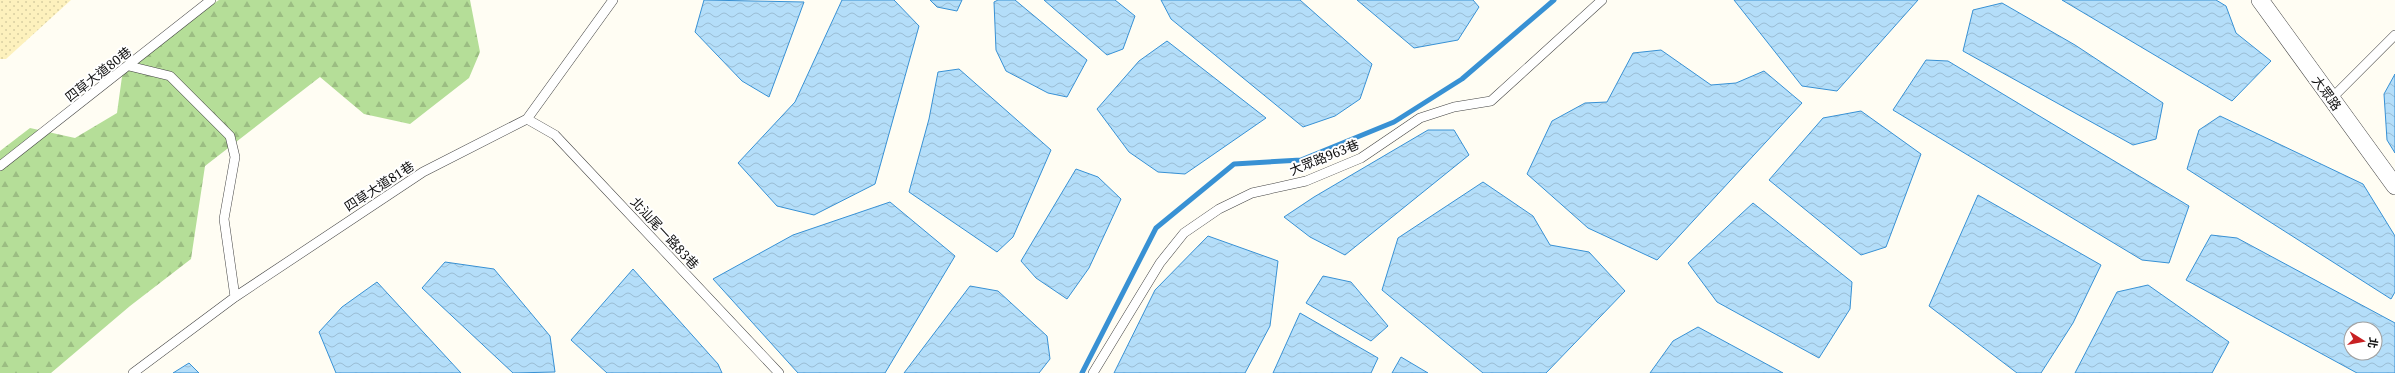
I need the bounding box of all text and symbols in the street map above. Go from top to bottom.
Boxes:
street label: 四草大道80巷 [61,42,135,106]
street label: 大眾路 [2308,72,2346,114]
street label: 大眾路963巷 [1286,135,1362,179]
street label: 四草大道81巷 [341,157,417,215]
street label: 北汕尾一路83巷 [627,193,703,273]
north arrow [2343,321,2383,361]
text: 北 [2365,336,2382,350]

